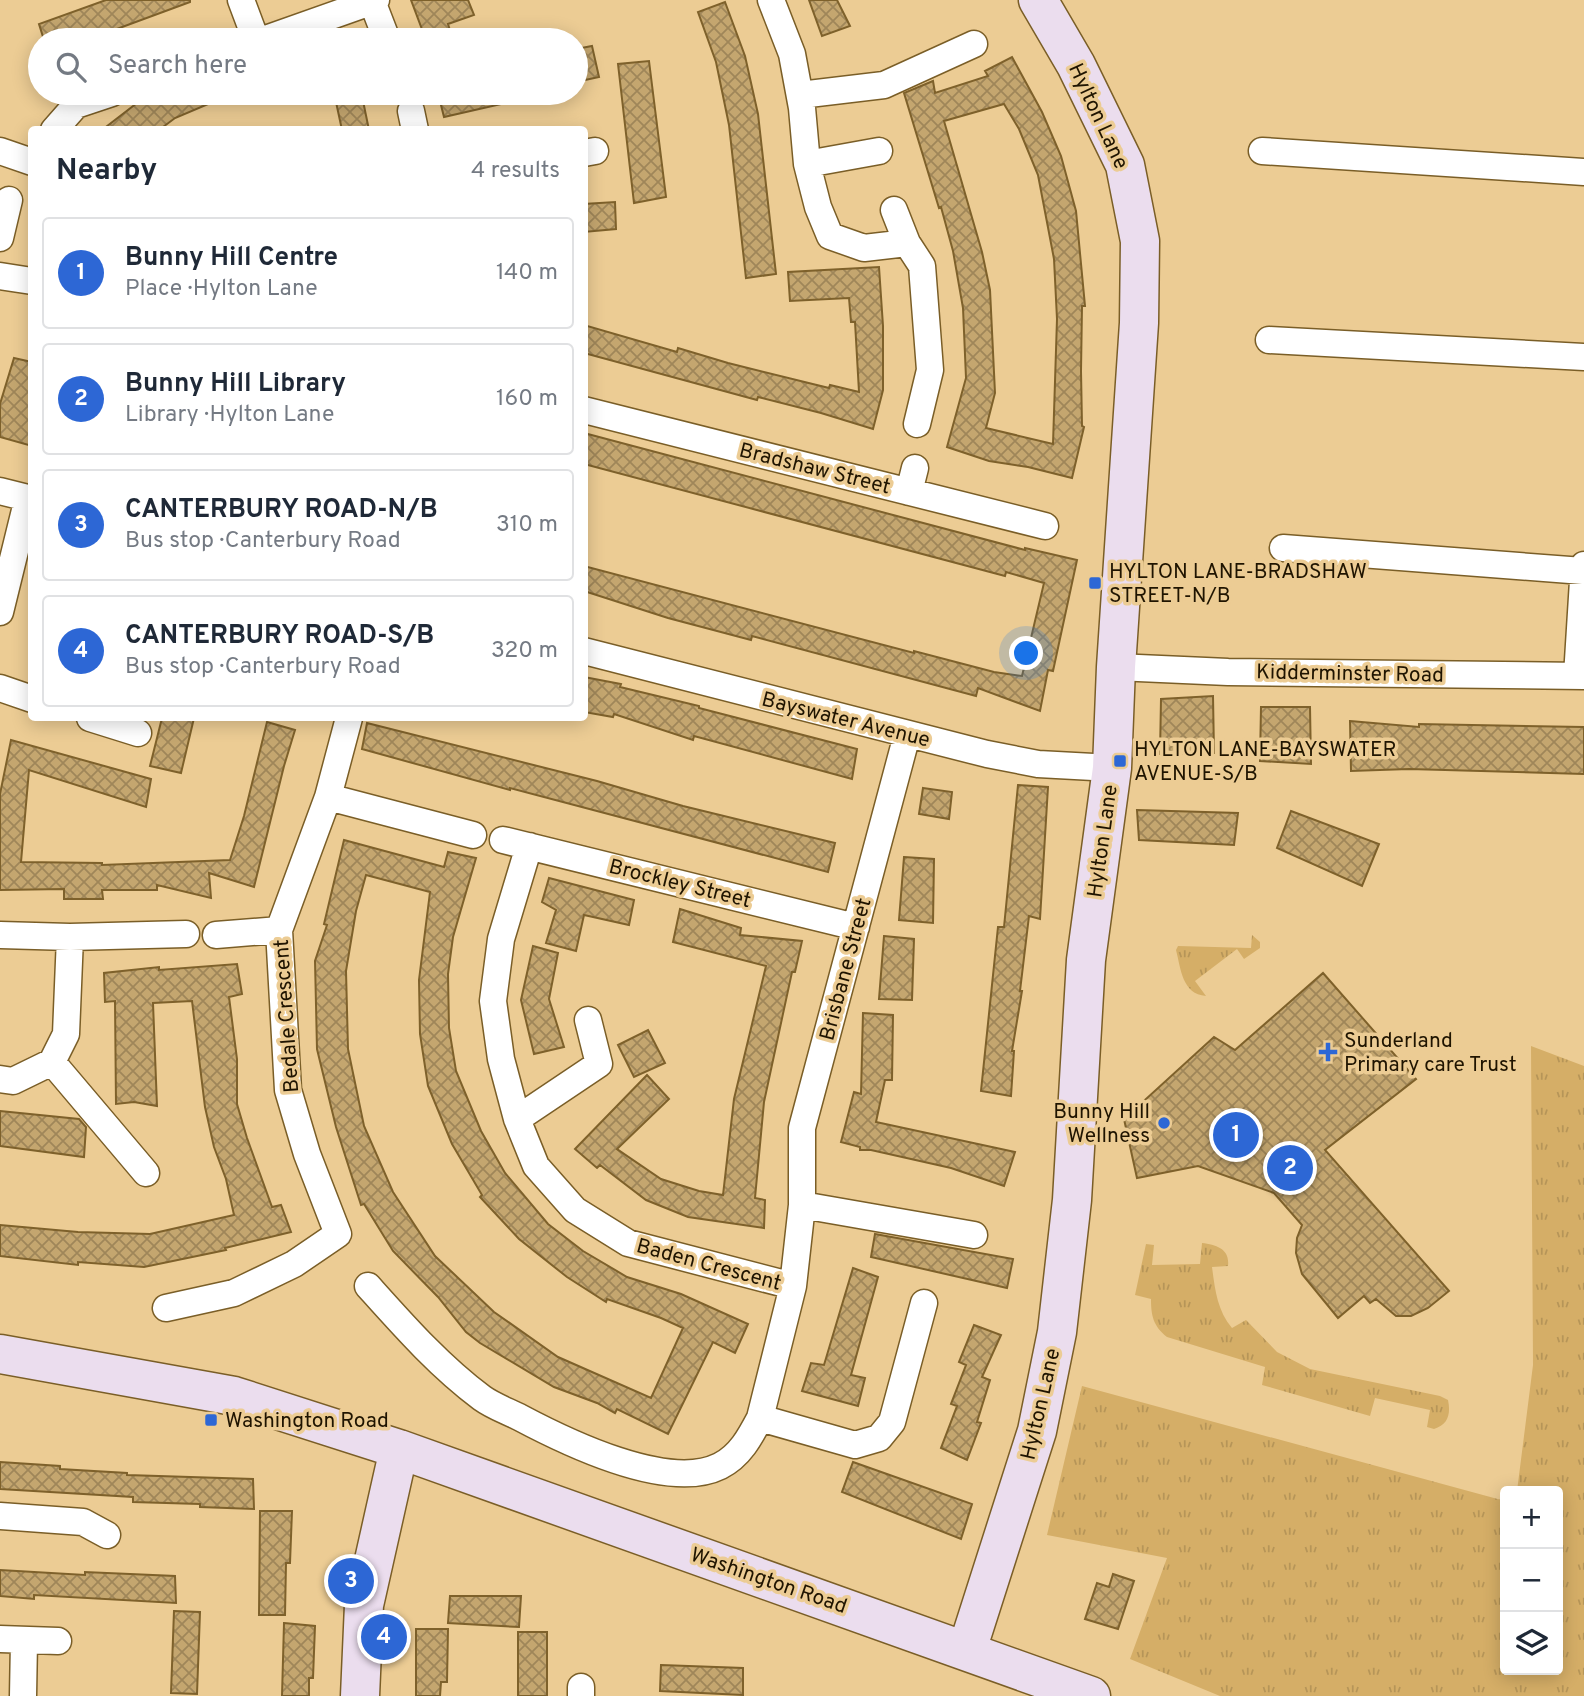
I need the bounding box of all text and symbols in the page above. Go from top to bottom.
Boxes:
search box [28,28,588,105]
icon: search [52,48,90,86]
text: Search here [108,50,247,83]
street label: Hylton Lane [1061,59,1134,174]
text: Nearby [56,153,157,190]
text: 4 results [471,157,560,186]
text: Bunny Hill Centre [125,242,338,275]
text: 1 [76,259,86,288]
text: 140 m [496,259,558,288]
text: Place · Hylton Lane [125,275,318,304]
text: Bunny Hill Library [125,368,346,401]
text: 2 [74,385,88,414]
text: 160 m [496,385,558,414]
text: Library · Hylton Lane [125,401,334,430]
street label: Bradshaw Street [736,438,893,501]
text: CANTERBURY ROAD-N/B [125,494,438,527]
text: 3 [74,511,88,540]
text: 310 m [496,511,558,540]
text: Bus stop · Canterbury Road [125,527,401,556]
place label: HYLTON LANE-BRADSHAW STREET-N/B [1109,559,1367,610]
marker: HYLTON LANE-BRADSHAW STREET-N/B [1087,575,1103,591]
text: CANTERBURY ROAD-S/B [125,620,434,653]
your location [1009,636,1043,670]
text: 4 [74,637,88,666]
text: 320 m [491,637,558,666]
text: Bus stop · Canterbury Road [125,653,401,682]
street label: Kidderminster Road [1256,659,1444,690]
street label: Bayswater Avenue [759,686,933,754]
place label: HYLTON LANE-BAYSWATER AVENUE-S/B [1134,737,1397,788]
marker: HYLTON LANE-BAYSWATER AVENUE-S/B [1112,753,1128,769]
street label: Hylton Lane [1082,783,1125,899]
street label: Brockley Street [606,854,753,915]
street label: Brisbane Street [814,895,878,1044]
street label: Bedale Crescent [269,938,306,1094]
place label: Sunderland Primary care Trust [1344,1028,1517,1079]
marker: Sunderland Primary care Trust [1318,1042,1338,1062]
place label: Bunny Hill Wellness [1053,1099,1150,1150]
pin: 1 [1213,1109,1259,1161]
marker: Bunny Hill Wellness [1156,1115,1172,1131]
pin: 2 [1267,1142,1313,1194]
street label: Baden Crescent [633,1233,784,1298]
street label: Hylton Lane [1015,1346,1067,1463]
place label: Washington Road [225,1408,389,1435]
marker: Washington Road [203,1412,219,1428]
map controls [1500,1486,1563,1675]
button: + [1500,1486,1563,1549]
street label: Washington Road [687,1542,850,1621]
button: − [1500,1549,1563,1612]
pin: 3 [328,1555,374,1607]
pin: 4 [361,1611,407,1663]
button: layers [1500,1612,1563,1675]

